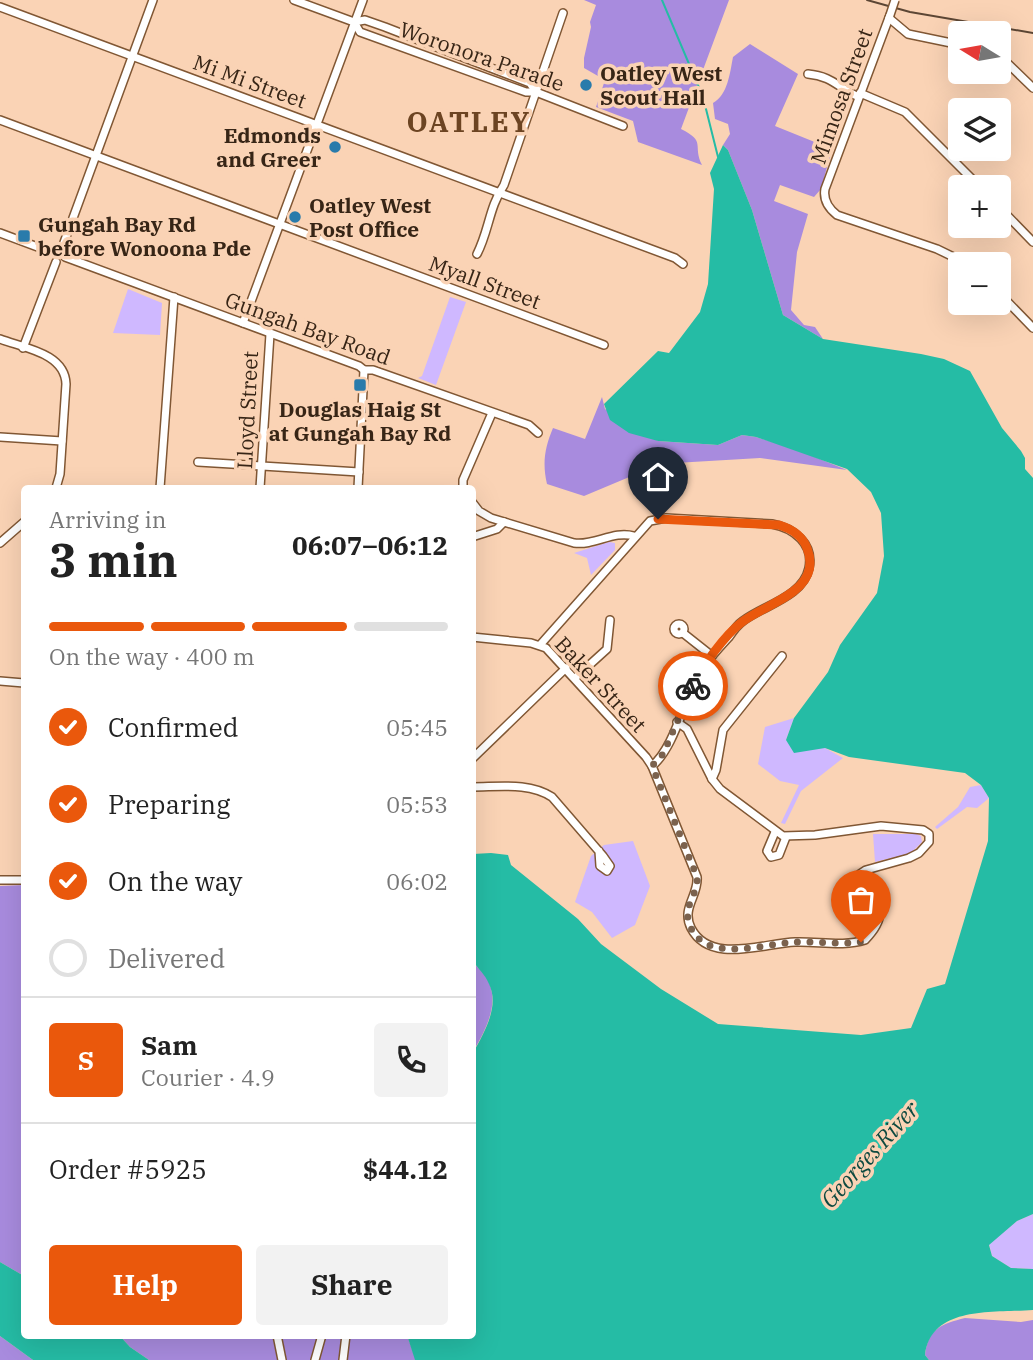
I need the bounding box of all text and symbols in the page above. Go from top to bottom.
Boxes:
street label: Woronora Parade [396,15,568,97]
north arrow [948,21,1012,84]
map controls [948,21,1011,315]
street label: Mimosa Street [803,24,879,168]
street label: Mi Mi Street [189,48,311,114]
place label: Oatley West Scout Hall [600,59,722,111]
marker: Oatley West Scout Hall [578,77,594,93]
button: layers [948,98,1011,161]
district label: OATLEY [407,103,531,140]
place label: Edmonds and Greer [216,121,322,173]
marker: Edmonds and Greer [327,139,343,155]
button: + [948,175,1011,238]
place label: Oatley West Post Office [309,191,431,243]
marker: Oatley West Post Office [287,209,303,225]
place label: Gungah Bay Rd before Wonoona Pde [38,210,251,262]
marker: Gungah Bay Rd before Wonoona Pde [16,228,32,244]
street label: Myall Street [425,249,545,315]
button: − [948,252,1011,315]
street label: Gungah Bay Road [222,285,395,371]
street label: Lloyd Street [230,350,264,470]
marker: Douglas Haig St at Gungah Bay Rd [352,377,368,393]
place label: Douglas Haig St at Gungah Bay Rd [269,395,451,447]
pin [628,447,688,519]
icon: home [639,458,677,496]
text: Arriving in [49,504,166,534]
text: 06:07–06:12 [292,528,448,562]
text: 3 min [49,530,178,590]
street label: Baker Street [549,630,653,738]
text: On the way · 400 m [49,641,255,671]
courier [658,651,728,721]
icon: bike [674,667,712,705]
icon: check [49,708,87,746]
text: Confirmed [108,710,239,744]
text: 05:45 [386,712,448,742]
icon: check [49,785,87,823]
text: Preparing [108,787,230,821]
text: 05:53 [386,789,448,819]
icon: check [49,862,87,900]
text: On the way [108,864,242,898]
text: 06:02 [386,866,448,896]
pin [831,870,891,942]
icon: bag [842,881,880,919]
text: Delivered [108,941,225,975]
button: phone [374,1023,448,1097]
text: Sam [141,1028,197,1062]
text: S [78,1043,94,1077]
text: Courier · 4.9 [141,1062,275,1092]
water label: Georges River [813,1094,925,1214]
text: Order #5925 [49,1152,207,1186]
text: $44.12 [363,1152,448,1186]
button: Help [49,1245,242,1325]
button: Share [256,1245,448,1325]

